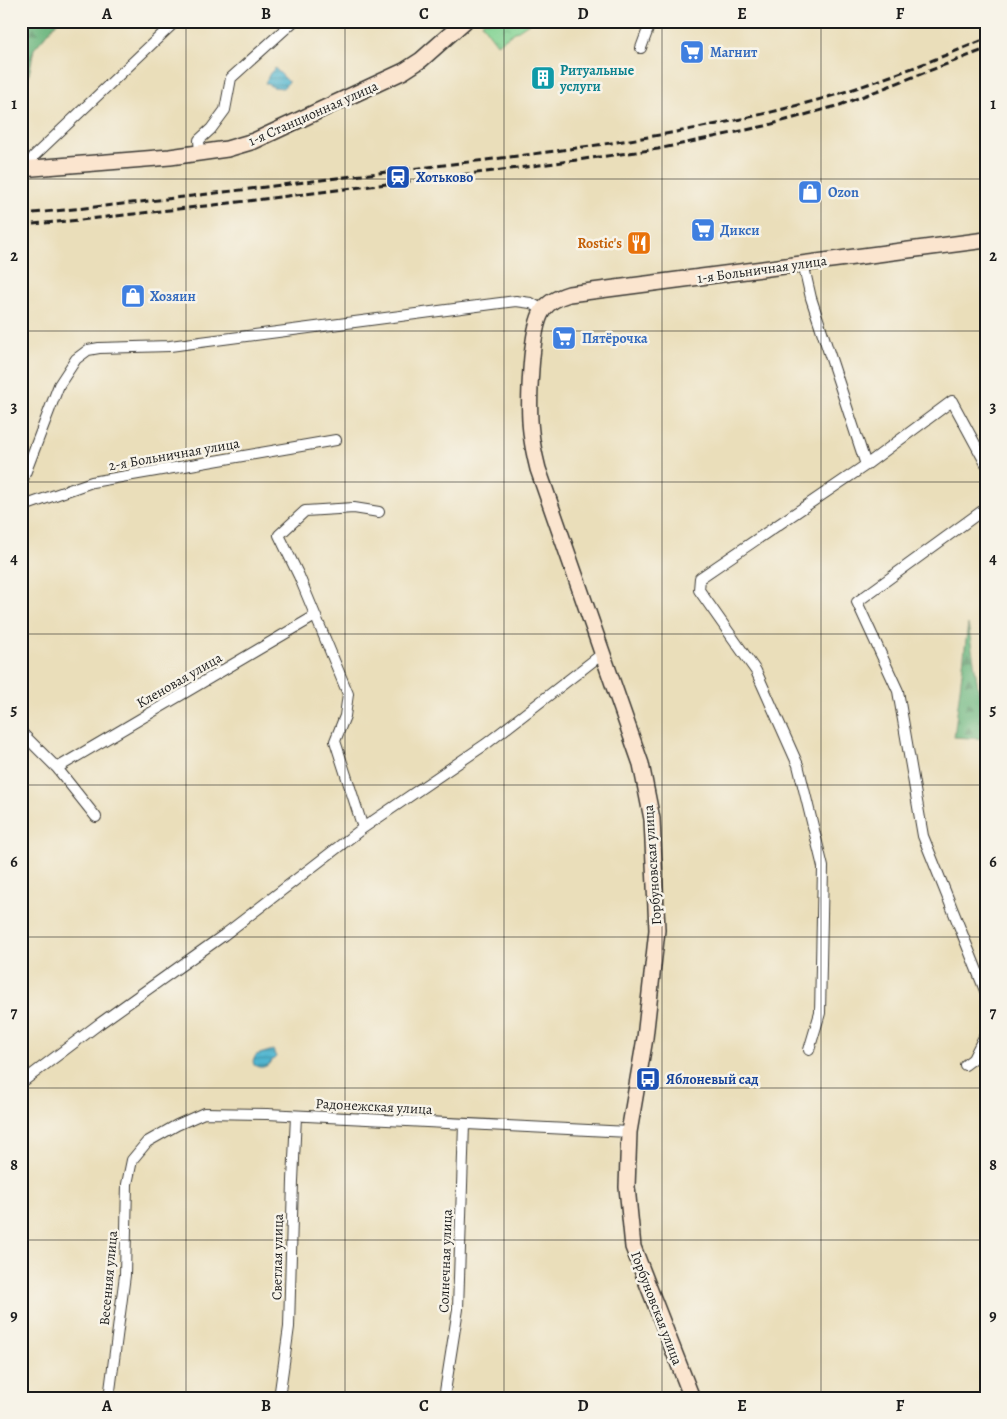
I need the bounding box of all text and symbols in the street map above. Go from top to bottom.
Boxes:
text: A [101,3,113,25]
text: B [261,3,271,25]
text: C [419,3,429,25]
text: D [577,3,589,25]
text: E [737,3,747,25]
text: F [896,3,905,25]
supermarket icon: Магнит [679,39,705,65]
place label: Магнит [710,43,758,62]
place label: Ритуальные услуги [559,61,635,96]
building icon: Ритуальные услуги [530,65,556,91]
street label: 1-я Станционная улица [245,76,382,151]
text: 1 [11,93,17,115]
text: 1 [990,93,996,115]
station icon: Хотьково [385,164,411,190]
place label: Хотьково [416,168,473,187]
shop icon: Ozon [797,179,823,205]
place label: Ozon [828,183,859,202]
supermarket icon: Дикси [690,217,716,243]
place label: Дикси [720,221,760,240]
restaurant icon: Rostic's [626,230,652,256]
place label: Rostic's [578,234,622,253]
text: 2 [10,245,18,267]
text: 2 [989,245,997,267]
street label: 1-я Больничная улица [696,251,829,288]
shop icon: Хозяин [120,283,146,309]
place label: Хозяин [150,287,196,306]
supermarket icon: Пятёрочка [551,325,577,351]
place label: Пятёрочка [582,329,648,348]
text: 3 [11,396,18,418]
text: 3 [990,396,997,418]
street label: 2-я Больничная улица [107,434,242,475]
text: 4 [10,548,18,570]
text: 4 [989,548,997,570]
street label: Кленовая улица [133,648,226,713]
text: 5 [11,699,18,721]
text: 5 [990,699,997,721]
street label: Горбуновская улица [639,804,666,926]
text: 6 [10,851,18,873]
text: 6 [989,851,997,873]
text: 7 [11,1002,18,1024]
text: 7 [990,1002,997,1024]
bus stop icon: Яблоневый сад [635,1066,661,1092]
place label: Яблоневый сад [666,1070,759,1089]
street label: Радонежская улица [315,1094,433,1119]
text: 8 [10,1154,18,1176]
text: 8 [989,1154,997,1176]
street label: Солнечная улица [434,1208,457,1313]
street label: Светлая улица [267,1213,288,1300]
street label: Весенняя улица [95,1229,122,1326]
street label: Горбуновская улица [626,1249,687,1368]
text: 9 [10,1305,18,1327]
text: 9 [989,1305,997,1327]
text: A [101,1395,113,1417]
text: B [261,1395,271,1417]
text: C [419,1395,429,1417]
text: D [577,1395,589,1417]
text: E [737,1395,747,1417]
text: F [896,1395,905,1417]

